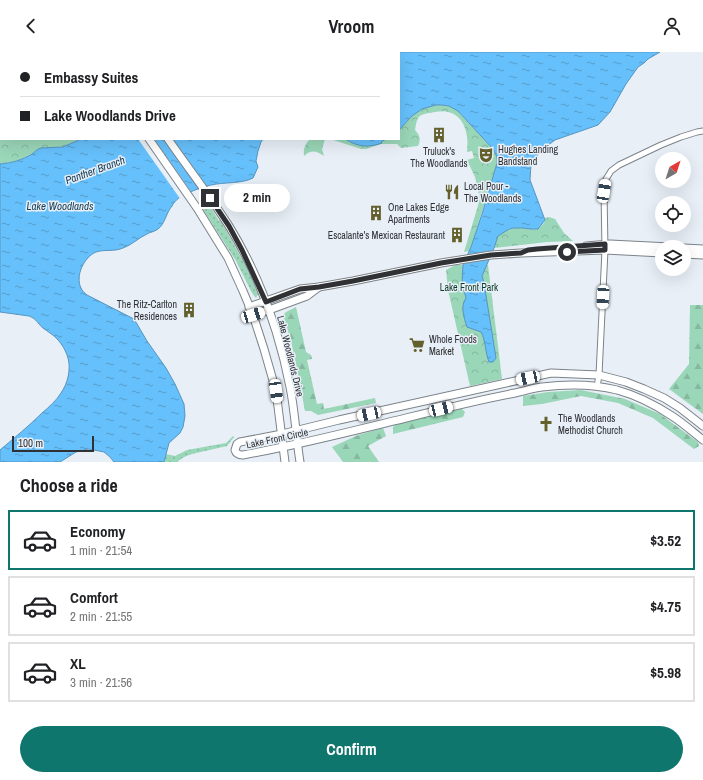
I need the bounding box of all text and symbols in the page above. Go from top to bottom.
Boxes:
text: Vroom [329,14,374,39]
icon: back [20,15,42,37]
icon: person [661,15,683,37]
text: Embassy Suites [44,67,138,88]
text: Lake Woodlands Drive [44,105,176,126]
building icon: Truluck's The Woodlands [430,126,448,144]
place label: Hughes Landing Bandstand [498,143,559,168]
place label: Truluck's The Woodlands [410,145,468,170]
theatre icon: Hughes Landing Bandstand [477,146,495,164]
north arrow [655,152,691,188]
map controls [655,152,691,276]
water label: Panther Branch [63,153,127,187]
car [596,178,612,204]
place label: Local Pour - The Woodlands [464,180,521,205]
restaurant icon: Local Pour - The Woodlands [443,183,461,201]
callout: 2 min [224,184,290,212]
route end [201,189,219,207]
text: 2 min [243,189,271,206]
button: locate [655,196,691,232]
water label: Lake Woodlands [27,199,94,213]
place label: One Lakes Edge Apartments [387,201,450,226]
building icon: One Lakes Edge Apartments [367,204,385,222]
building icon: Escalante's Mexican Restaurant [448,226,466,244]
place label: Escalante's Mexican Restaurant [328,229,446,242]
button: layers [655,240,691,276]
route start [558,243,576,261]
park label: Lake Front Park [440,281,499,294]
car [596,285,610,309]
place label: The Ritz-Carlton Residences [117,298,177,323]
building icon: The Ritz-Carlton Residences [180,301,198,319]
car [240,306,266,324]
street label: Lake Woodlands Drive [274,314,307,398]
place label: Whole Foods Market [429,333,477,358]
supermarket icon: Whole Foods Market [408,336,426,354]
car [515,370,541,386]
car [268,378,284,404]
car [428,400,454,418]
car [356,406,382,422]
place label: The Woodlands Methodist Church [558,412,623,437]
church icon: The Woodlands Methodist Church [537,415,555,433]
street label: Lake Front Circle [245,426,310,451]
scale bar [12,434,94,453]
text: 100 m [18,436,43,450]
text: Choose a ride [20,473,118,498]
text: Economy [70,521,125,542]
icon: car [22,522,58,558]
text: $3.52 [650,530,681,551]
text: 1 min · 21:54 [70,542,132,559]
text: Comfort [70,587,118,608]
icon: car [22,588,58,624]
text: $4.75 [650,596,681,617]
text: 2 min · 21:55 [70,608,132,625]
text: XL [70,653,86,674]
icon: car [22,654,58,690]
text: $5.98 [650,662,681,683]
text: 3 min · 21:56 [70,674,132,691]
button: Confirm [20,726,683,772]

